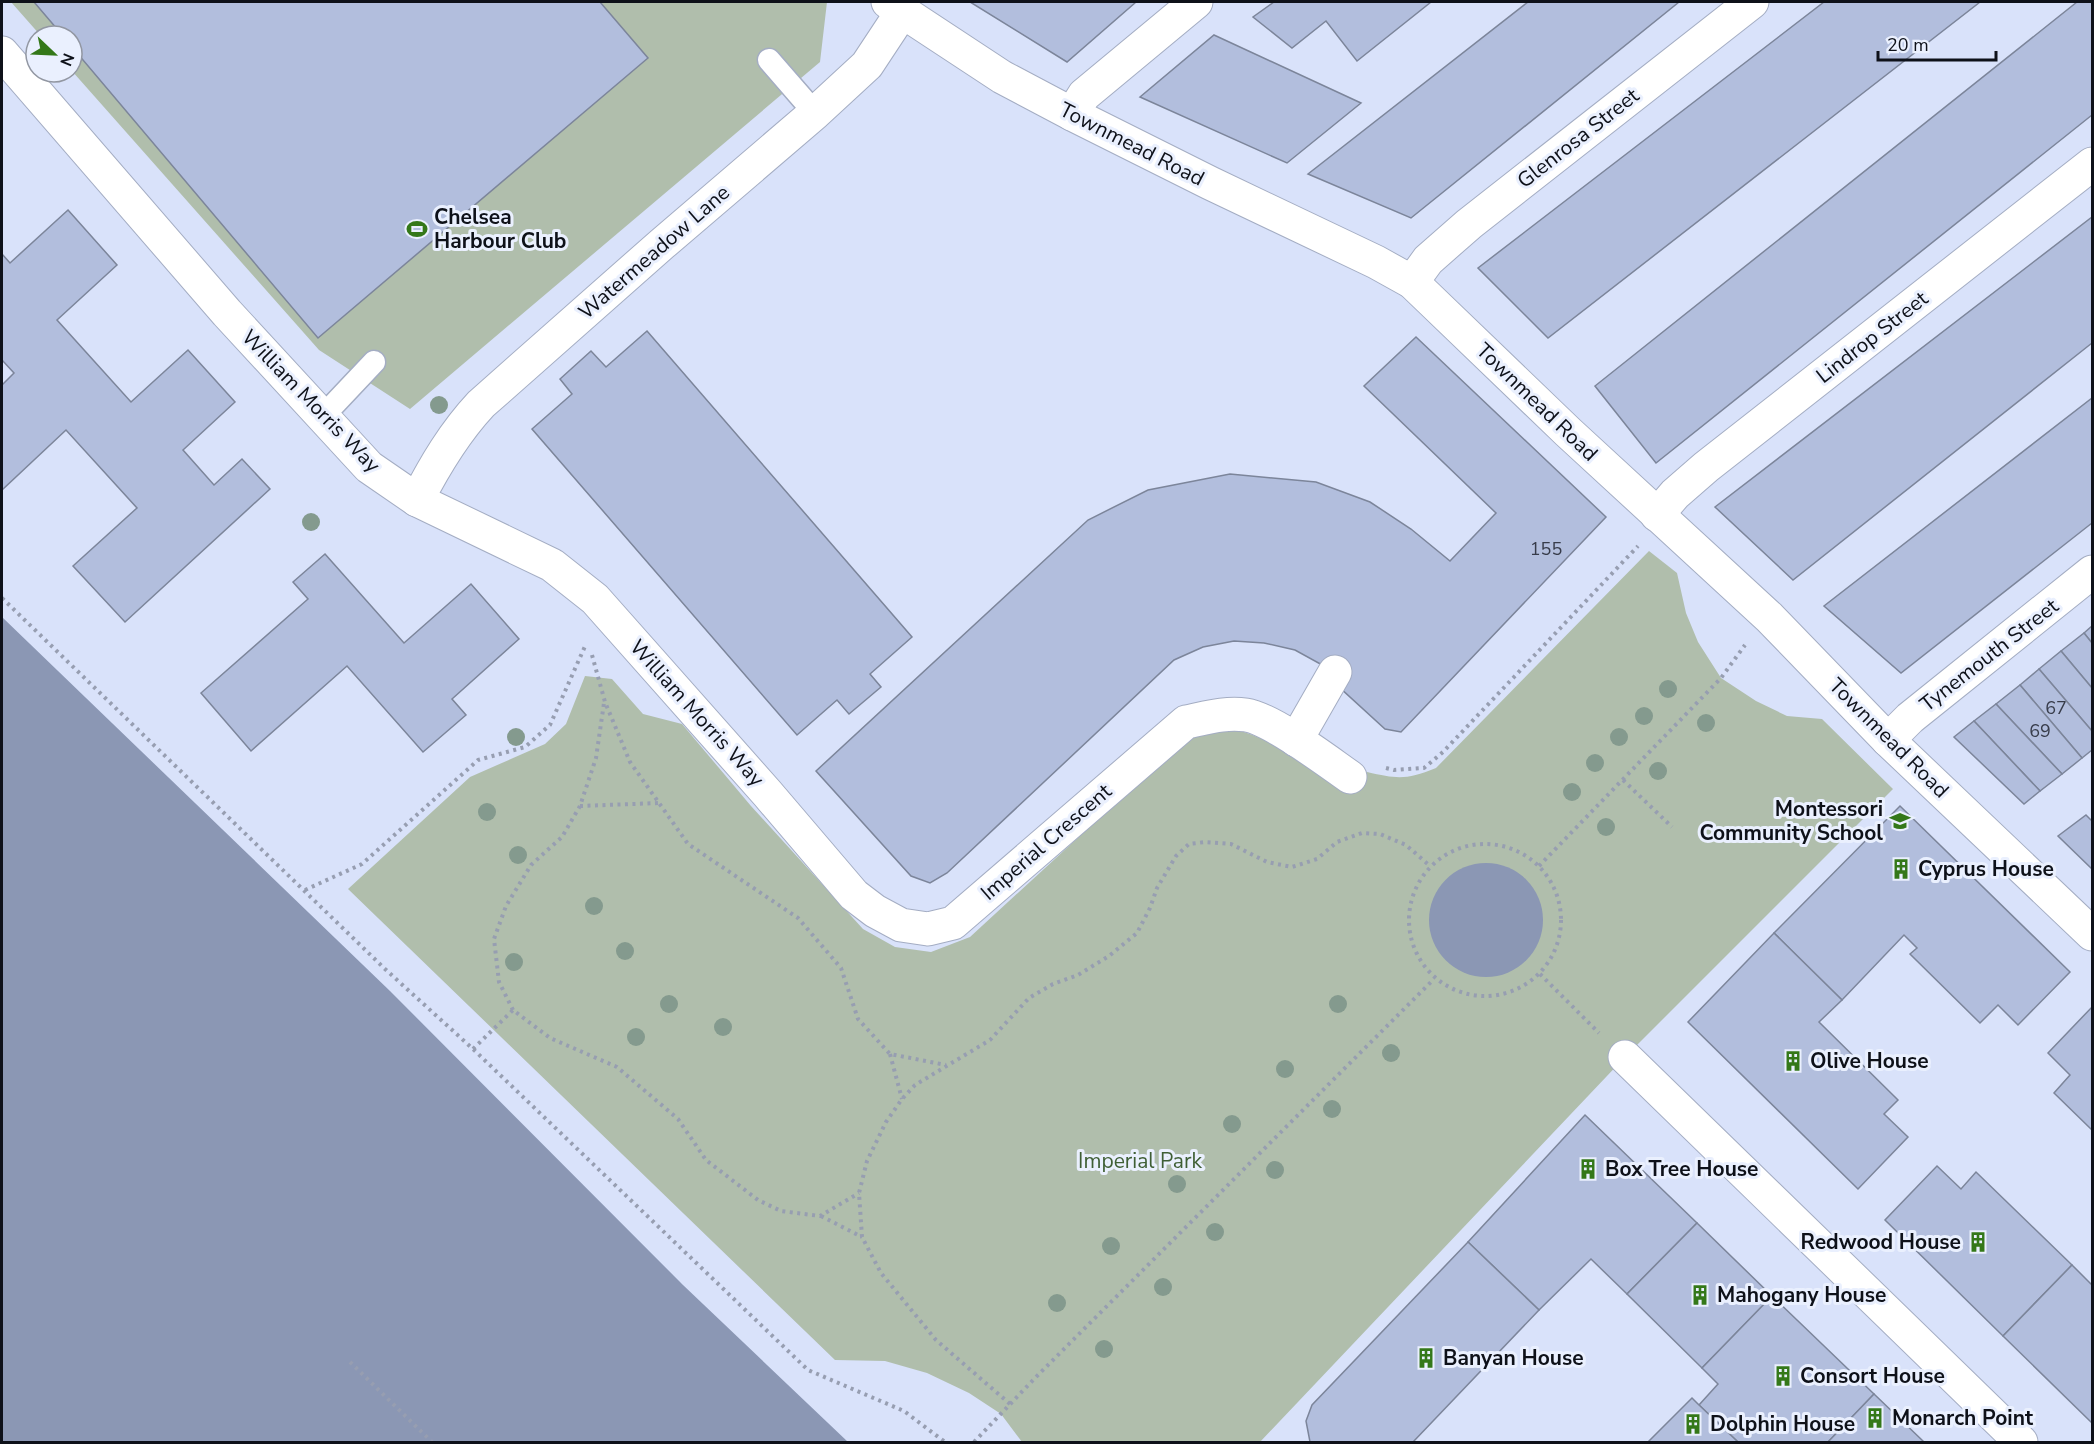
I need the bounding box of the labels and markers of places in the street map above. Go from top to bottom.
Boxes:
place label: Chelsea Harbour Club [434,203,566,255]
sports icon: Chelsea Harbour Club [405,217,429,241]
place label: Montessori Community School [1699,795,1883,847]
school or university icon: Montessori Community School [1888,809,1912,833]
place label: Cyprus House [1918,855,2054,883]
building icon: Cyprus House [1889,857,1913,881]
place label: Olive House [1810,1047,1929,1075]
building icon: Olive House [1781,1049,1805,1073]
place label: Box Tree House [1605,1155,1758,1183]
building icon: Box Tree House [1576,1157,1600,1181]
place label: Redwood House [1801,1228,1961,1256]
building icon: Redwood House [1966,1230,1990,1254]
place label: Mahogany House [1717,1281,1886,1309]
building icon: Mahogany House [1688,1283,1712,1307]
place label: Banyan House [1443,1344,1584,1372]
building icon: Banyan House [1414,1346,1438,1370]
place label: Consort House [1800,1362,1945,1390]
building icon: Consort House [1771,1364,1795,1388]
place label: Monarch Point [1892,1404,2034,1432]
building icon: Monarch Point [1863,1406,1887,1430]
place label: Dolphin House [1710,1410,1855,1438]
building icon: Dolphin House [1681,1412,1705,1436]

